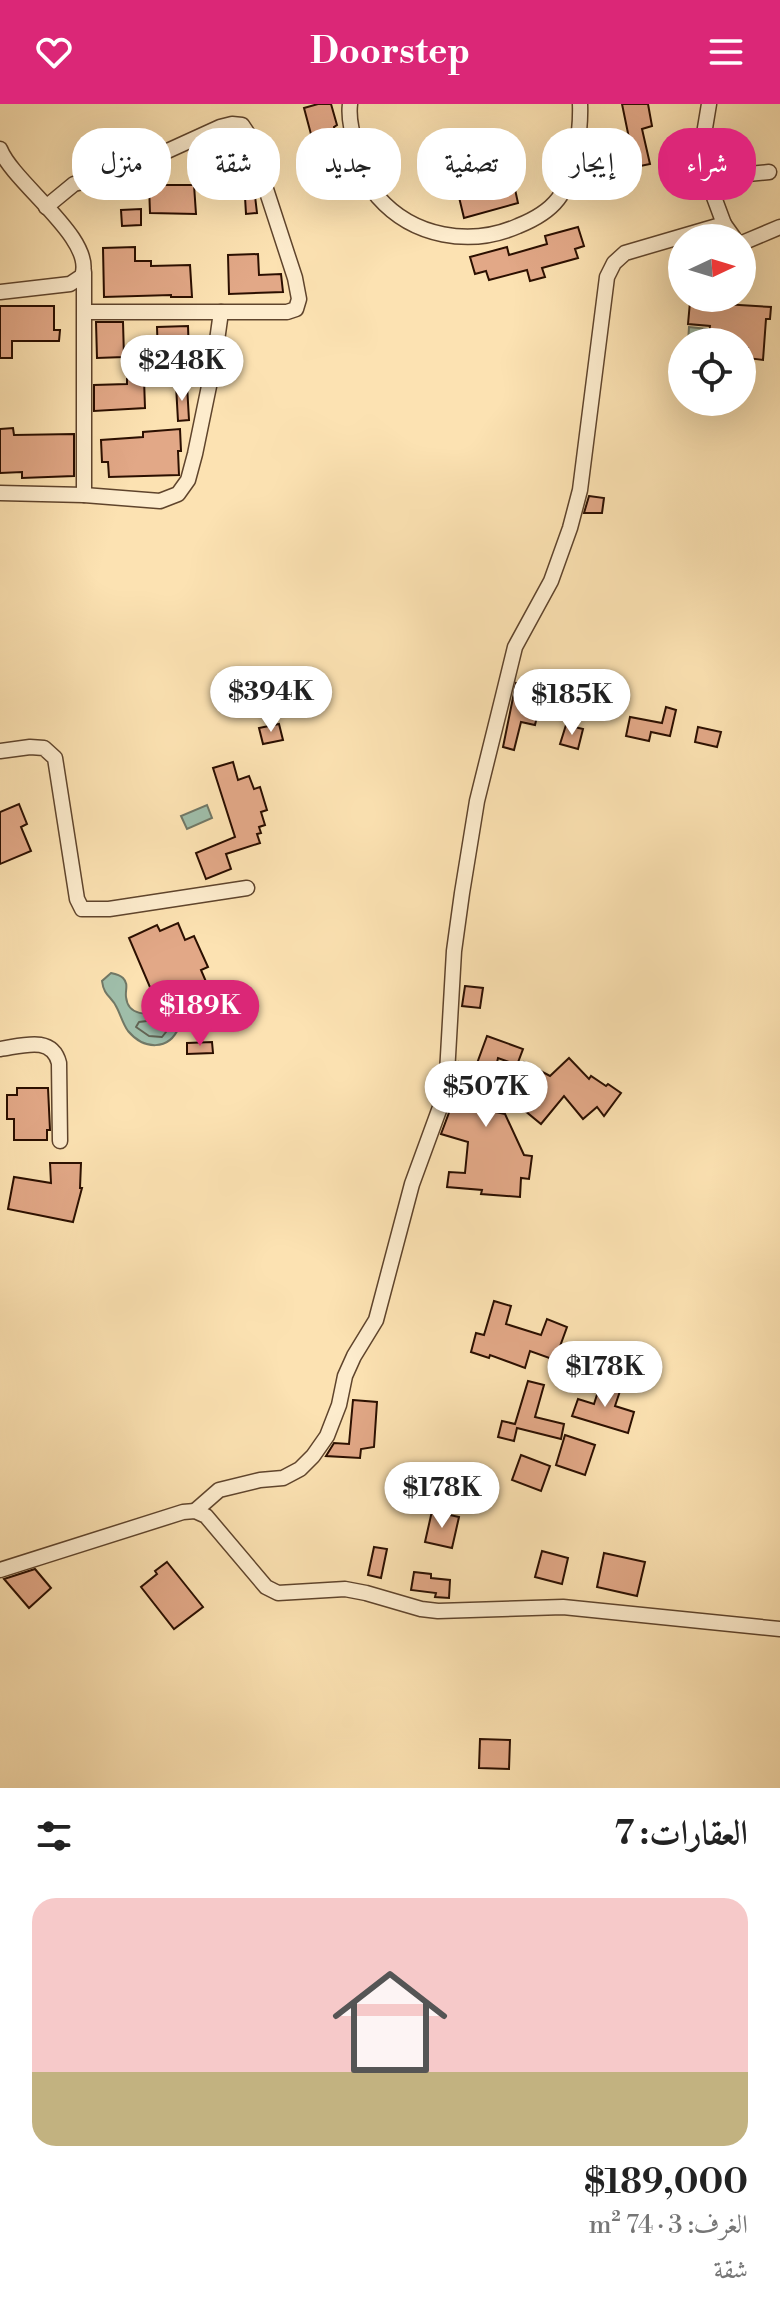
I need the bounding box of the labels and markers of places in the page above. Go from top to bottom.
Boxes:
pin: $248K [126,335,238,403]
pin: $394K [215,666,327,734]
pin: $185K [516,669,628,737]
pin: $189K [144,980,256,1048]
pin: $507K [430,1061,542,1129]
pin: $178K [549,1341,661,1409]
pin: $178K [386,1462,498,1530]

